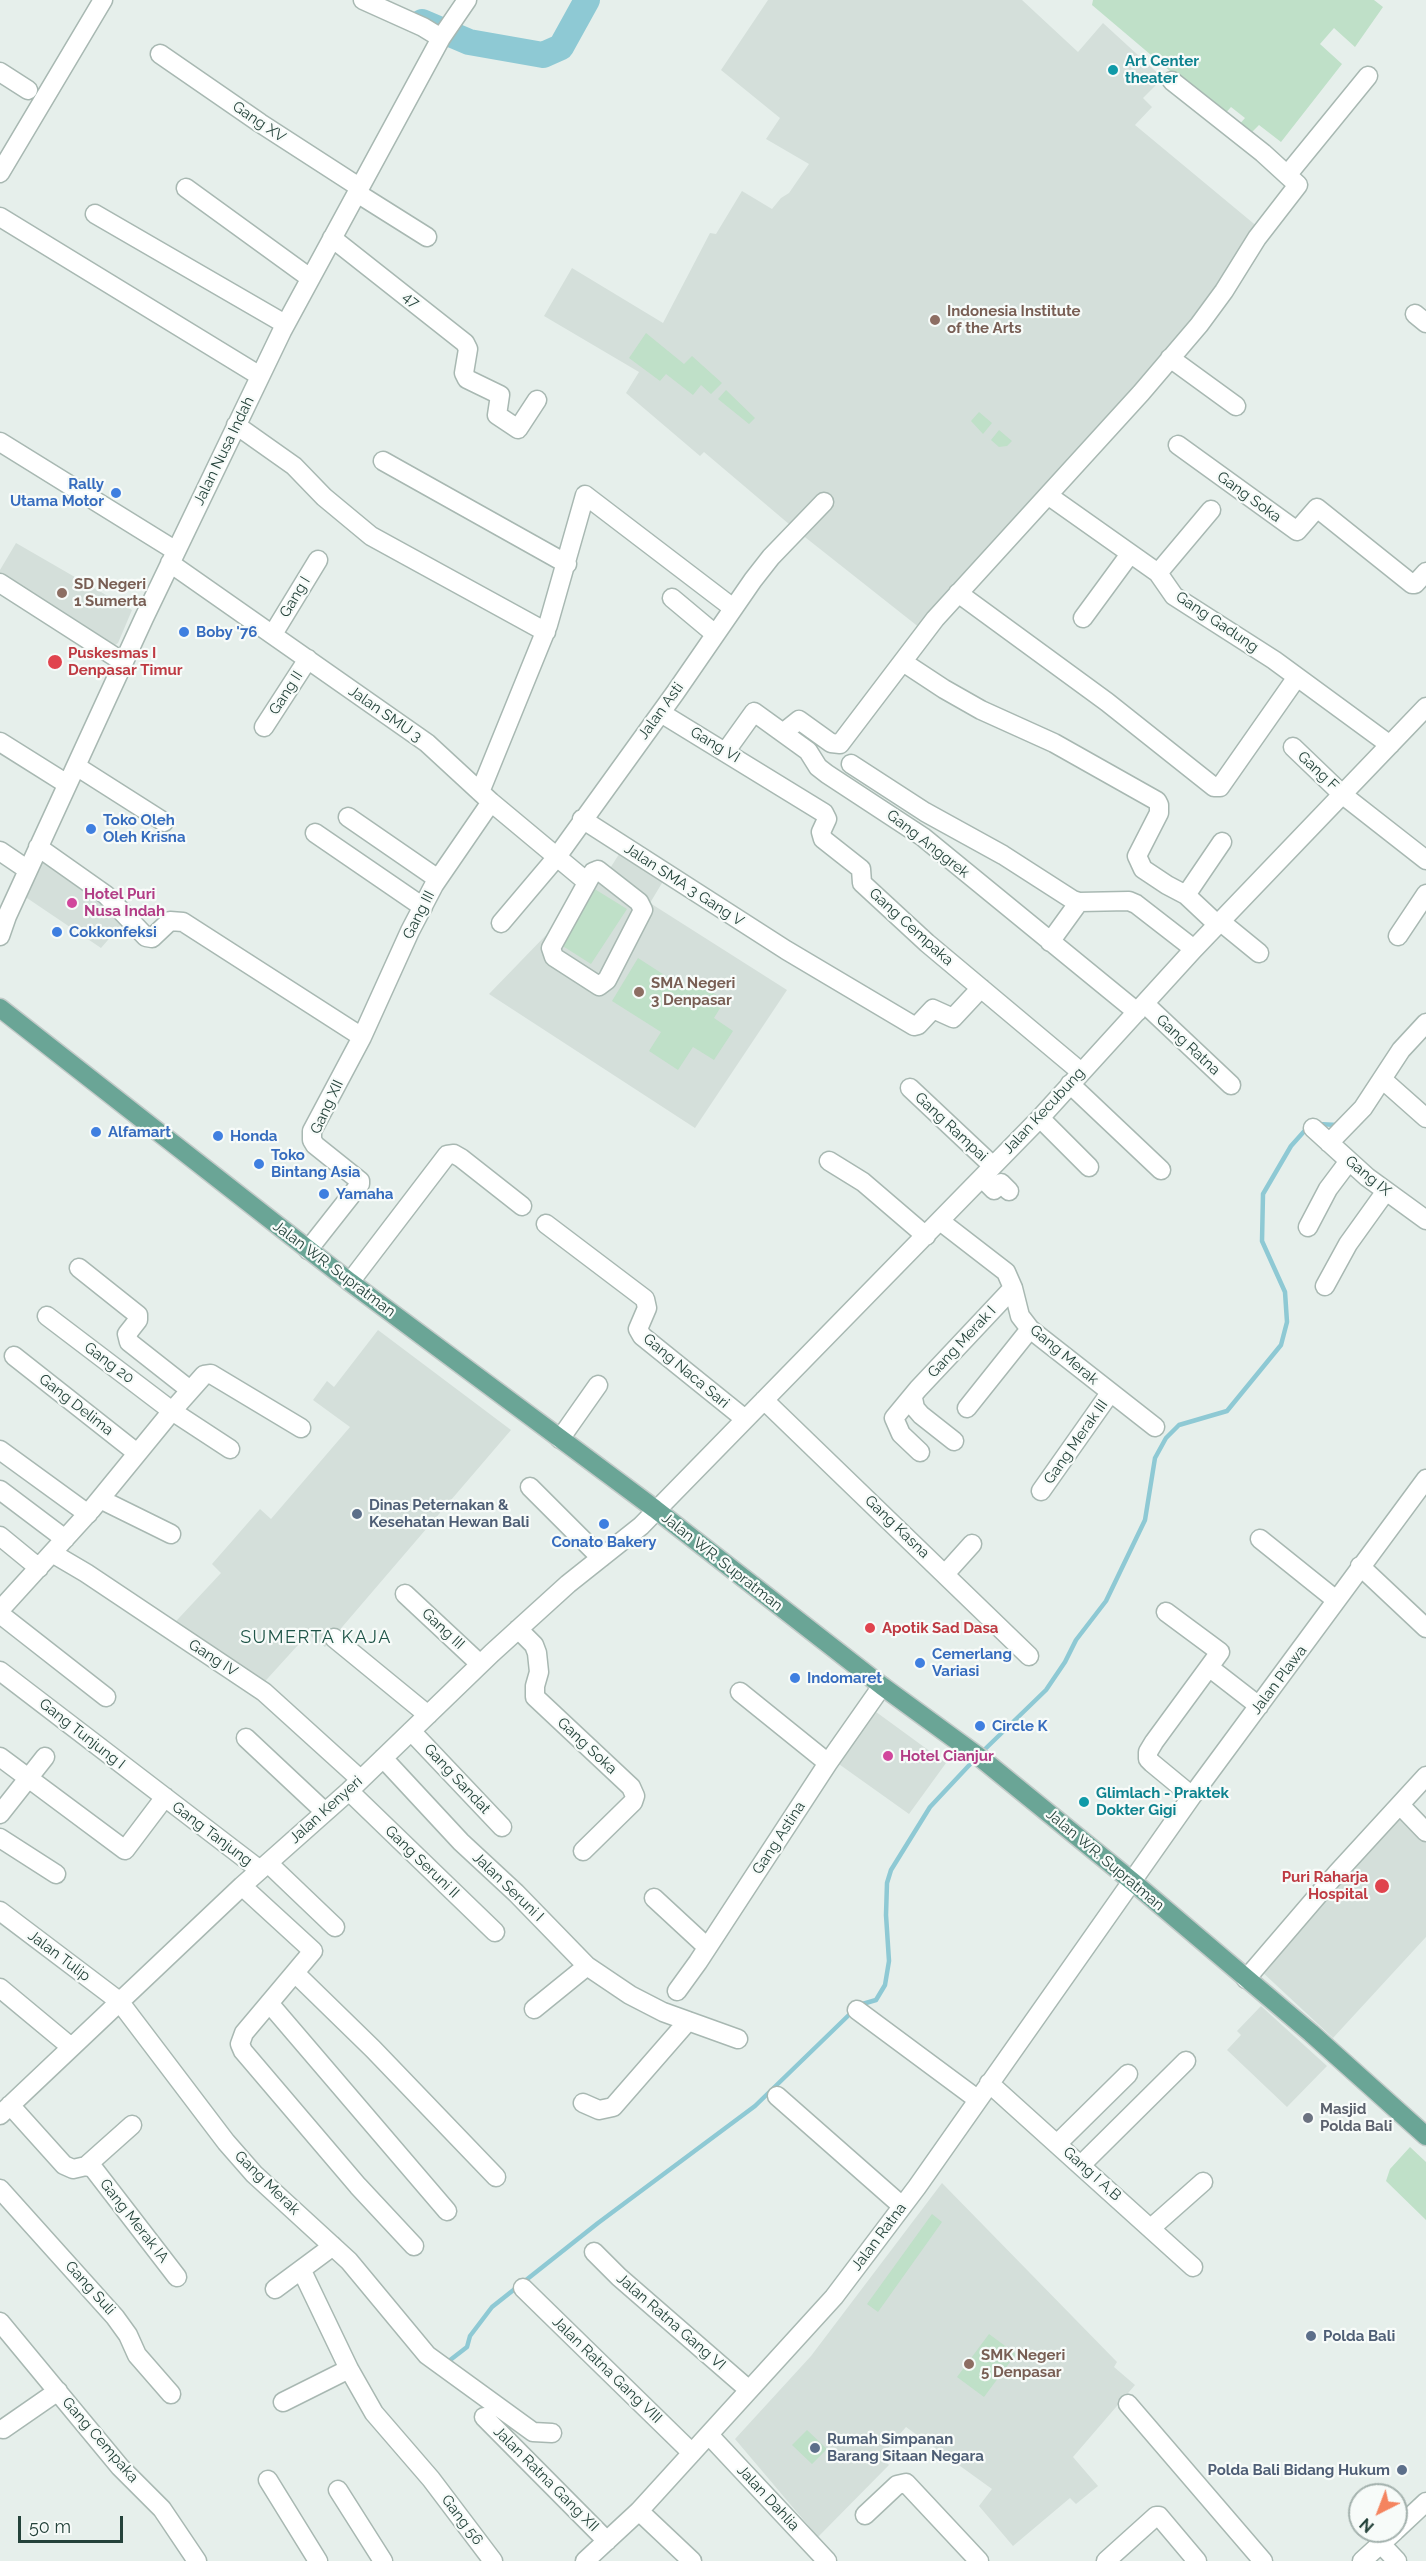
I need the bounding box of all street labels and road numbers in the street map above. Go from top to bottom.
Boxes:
street label: Gang XV [229,98,289,146]
street label: 47 [399,288,423,312]
street label: Jalan Nusa Indah [190,394,258,508]
street label: Gang Soka [1213,468,1285,526]
street label: Gang I [276,573,314,621]
street label: Gang Gadung [1172,588,1262,656]
street label: Gang II [265,668,307,718]
street label: Jalan Asti [634,679,688,743]
street label: Jalan SMU 3 [345,682,425,746]
street label: Gang VI [687,723,743,767]
street label: Gang F [1294,748,1342,794]
street label: Gang Anggrek [883,806,973,882]
street label: Jalan SMA 3 Gang V [621,840,747,930]
street label: Gang Cempaka [865,884,957,970]
street label: Gang III [399,888,439,942]
street label: Gang Ratna [1152,1011,1224,1079]
street label: Jalan Kecubung [999,1064,1089,1158]
street label: Gang XII [307,1077,347,1137]
street label: Gang Rampai [911,1089,991,1165]
street label: Gang IX [1341,1152,1395,1200]
street label: Jalan WR. Supratman [269,1217,399,1321]
street label: Gang Merak I [924,1302,1000,1382]
street label: Gang Merak [1026,1321,1102,1389]
street label: Gang Naca Sari [639,1330,733,1412]
street label: Gang 20 [81,1338,137,1388]
street label: Gang Delima [35,1370,117,1440]
street label: Gang Merak III [1040,1396,1112,1488]
street label: Gang Kasna [861,1492,933,1562]
street label: Jalan WR. Supratman [658,1509,786,1615]
street label: Gang III [418,1605,468,1653]
street label: Gang IV [185,1636,241,1680]
street label: Jalan Plawa [1247,1642,1311,1718]
street label: Gang Tunjung I [35,1695,129,1773]
street label: Gang Soka [553,1714,621,1778]
street label: Gang Sandat [420,1740,494,1818]
street label: Jalan Kenyeri [286,1773,366,1847]
street label: Gang Tanjung [168,1798,256,1870]
street label: Gang Astina [749,1798,809,1878]
street label: Jalan WR. Supratman [1042,1805,1168,1915]
street label: Gang Seruni II [381,1822,463,1902]
street label: Jalan Seruni I [469,1849,547,1925]
street label: Jalan Tulip [24,1927,94,1985]
street label: Gang I A,B [1059,2143,1125,2205]
street label: Gang Merak [231,2147,303,2219]
street label: Gang Merak IA [96,2175,172,2267]
street label: Jalan Ratna [848,2200,910,2274]
street label: Gang Suli [61,2257,119,2319]
street label: Jalan Ratna Gang VI [613,2270,729,2374]
street label: Jalan Ratna Gang VIII [548,2313,666,2427]
street label: Gang Cempaka [58,2394,142,2486]
street label: Jalan Ratna Gang XII [490,2423,602,2535]
street label: Jalan Dahlia [733,2461,803,2535]
street label: Gang 56 [437,2491,487,2549]

